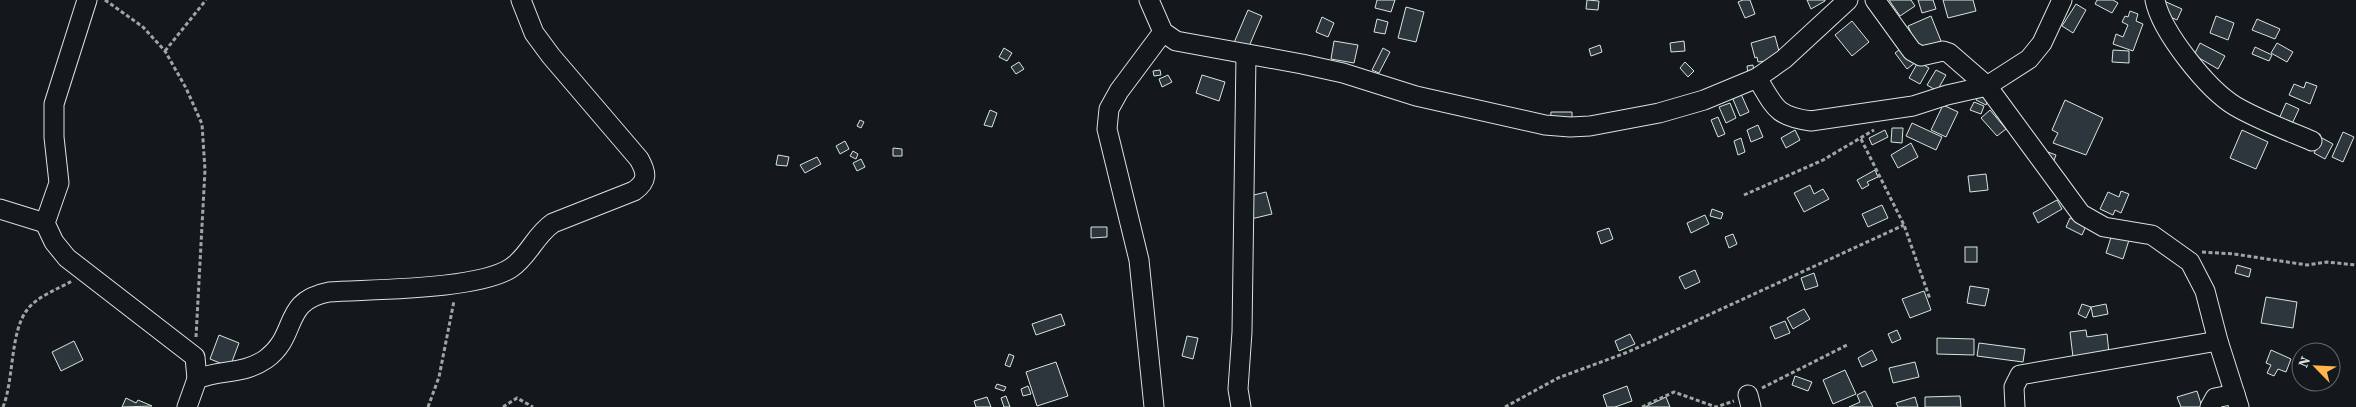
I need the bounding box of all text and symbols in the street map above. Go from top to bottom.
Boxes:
north arrow [2291,342,2341,392]
text: N [2293,353,2315,370]

